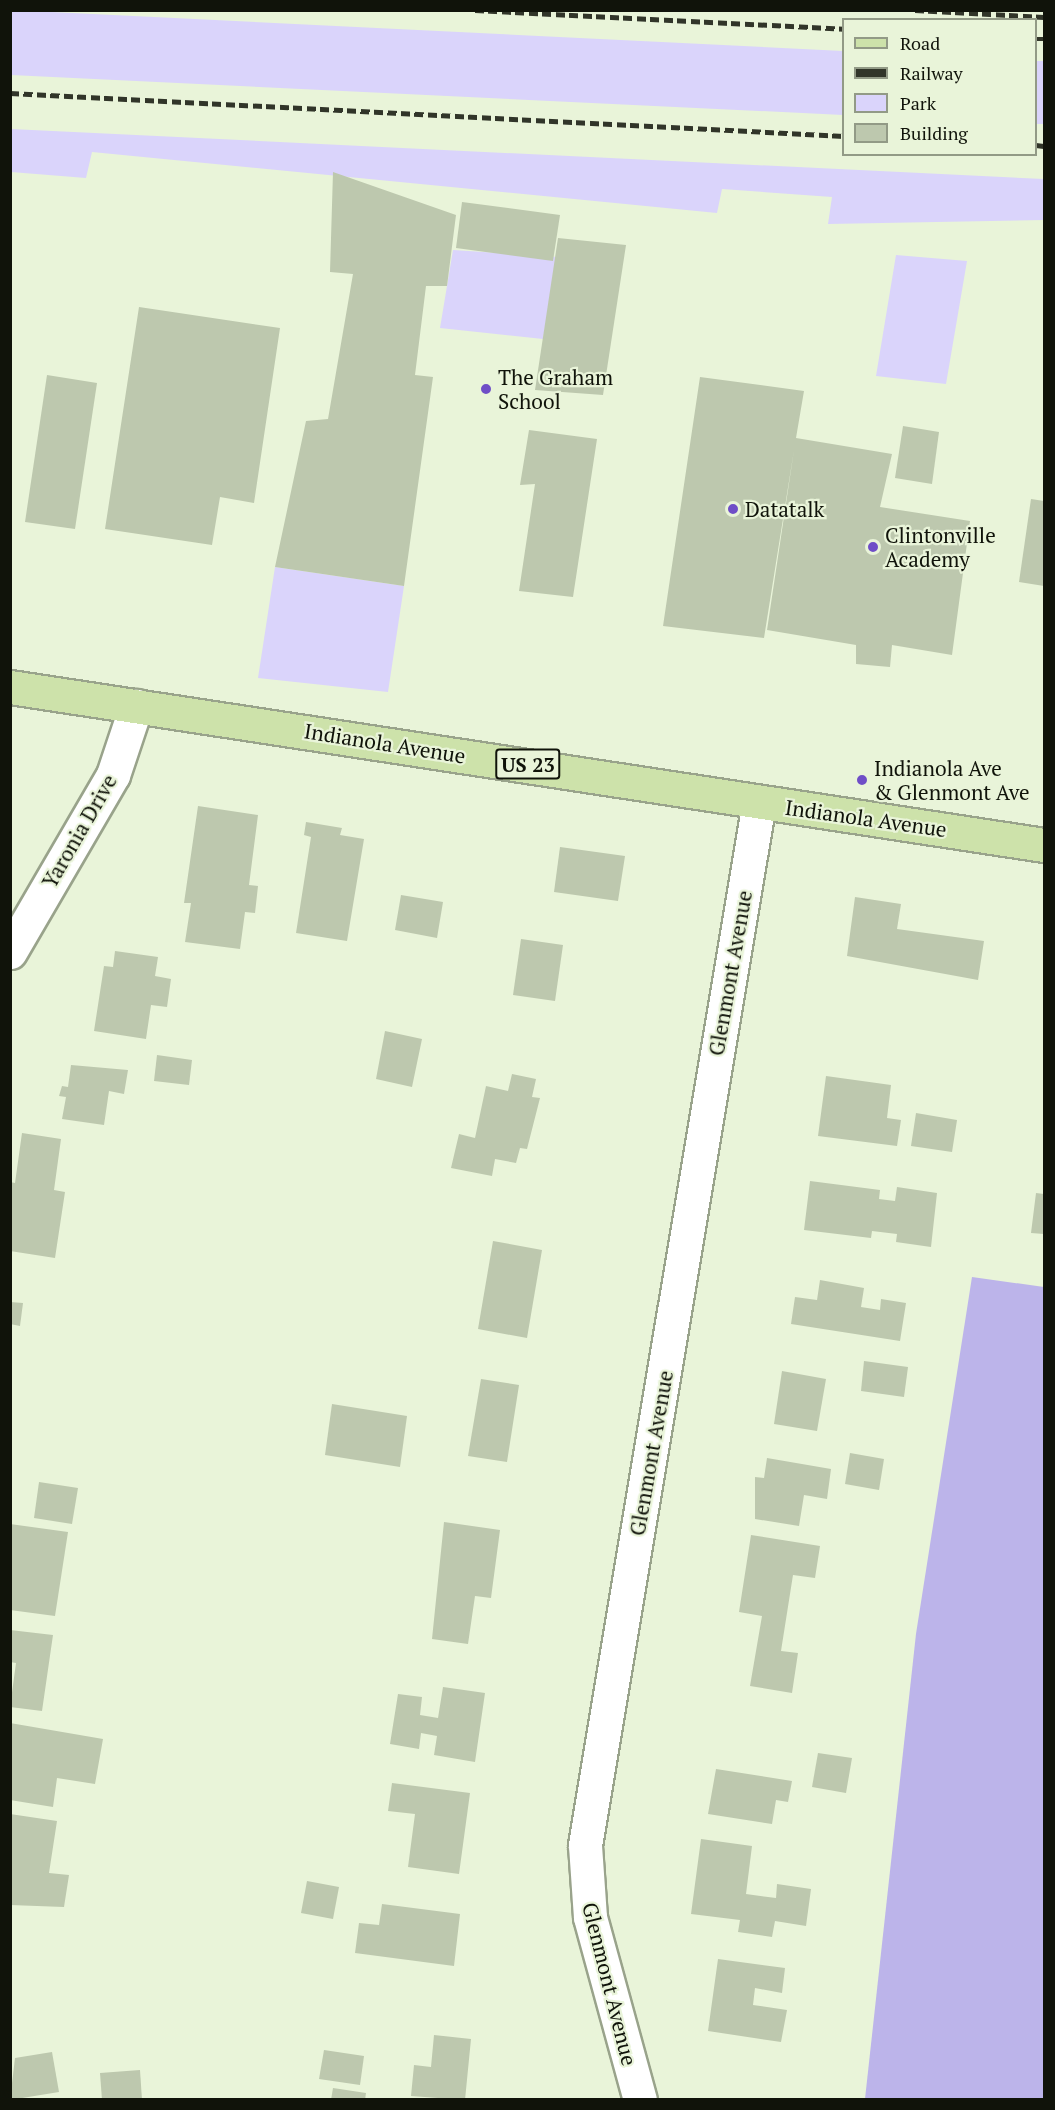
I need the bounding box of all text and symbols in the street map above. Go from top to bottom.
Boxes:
legend [842,18,1037,156]
text: Road [900,31,940,55]
text: Railway [900,61,963,85]
text: Park [900,91,936,115]
text: Building [900,121,968,145]
place label: The Graham School [498,364,613,414]
marker: The Graham School [479,382,493,396]
place label: Datatalk [745,496,824,522]
marker: Datatalk [726,502,740,516]
place label: Clintonville Academy [885,522,996,572]
marker: Clintonville Academy [866,540,880,554]
street label: Indianola Avenue [302,718,468,768]
road number: US 23 [495,747,561,781]
place label: Indianola Ave & Glenmont Ave [874,755,1030,805]
street label: Yaronia Drive [36,770,122,892]
marker: Indianola Ave & Glenmont Ave [855,773,869,787]
street label: Indianola Avenue [783,794,949,842]
street label: Glenmont Avenue [703,888,757,1058]
street label: Glenmont Avenue [624,1368,678,1538]
street label: Glenmont Avenue [577,1900,643,2068]

